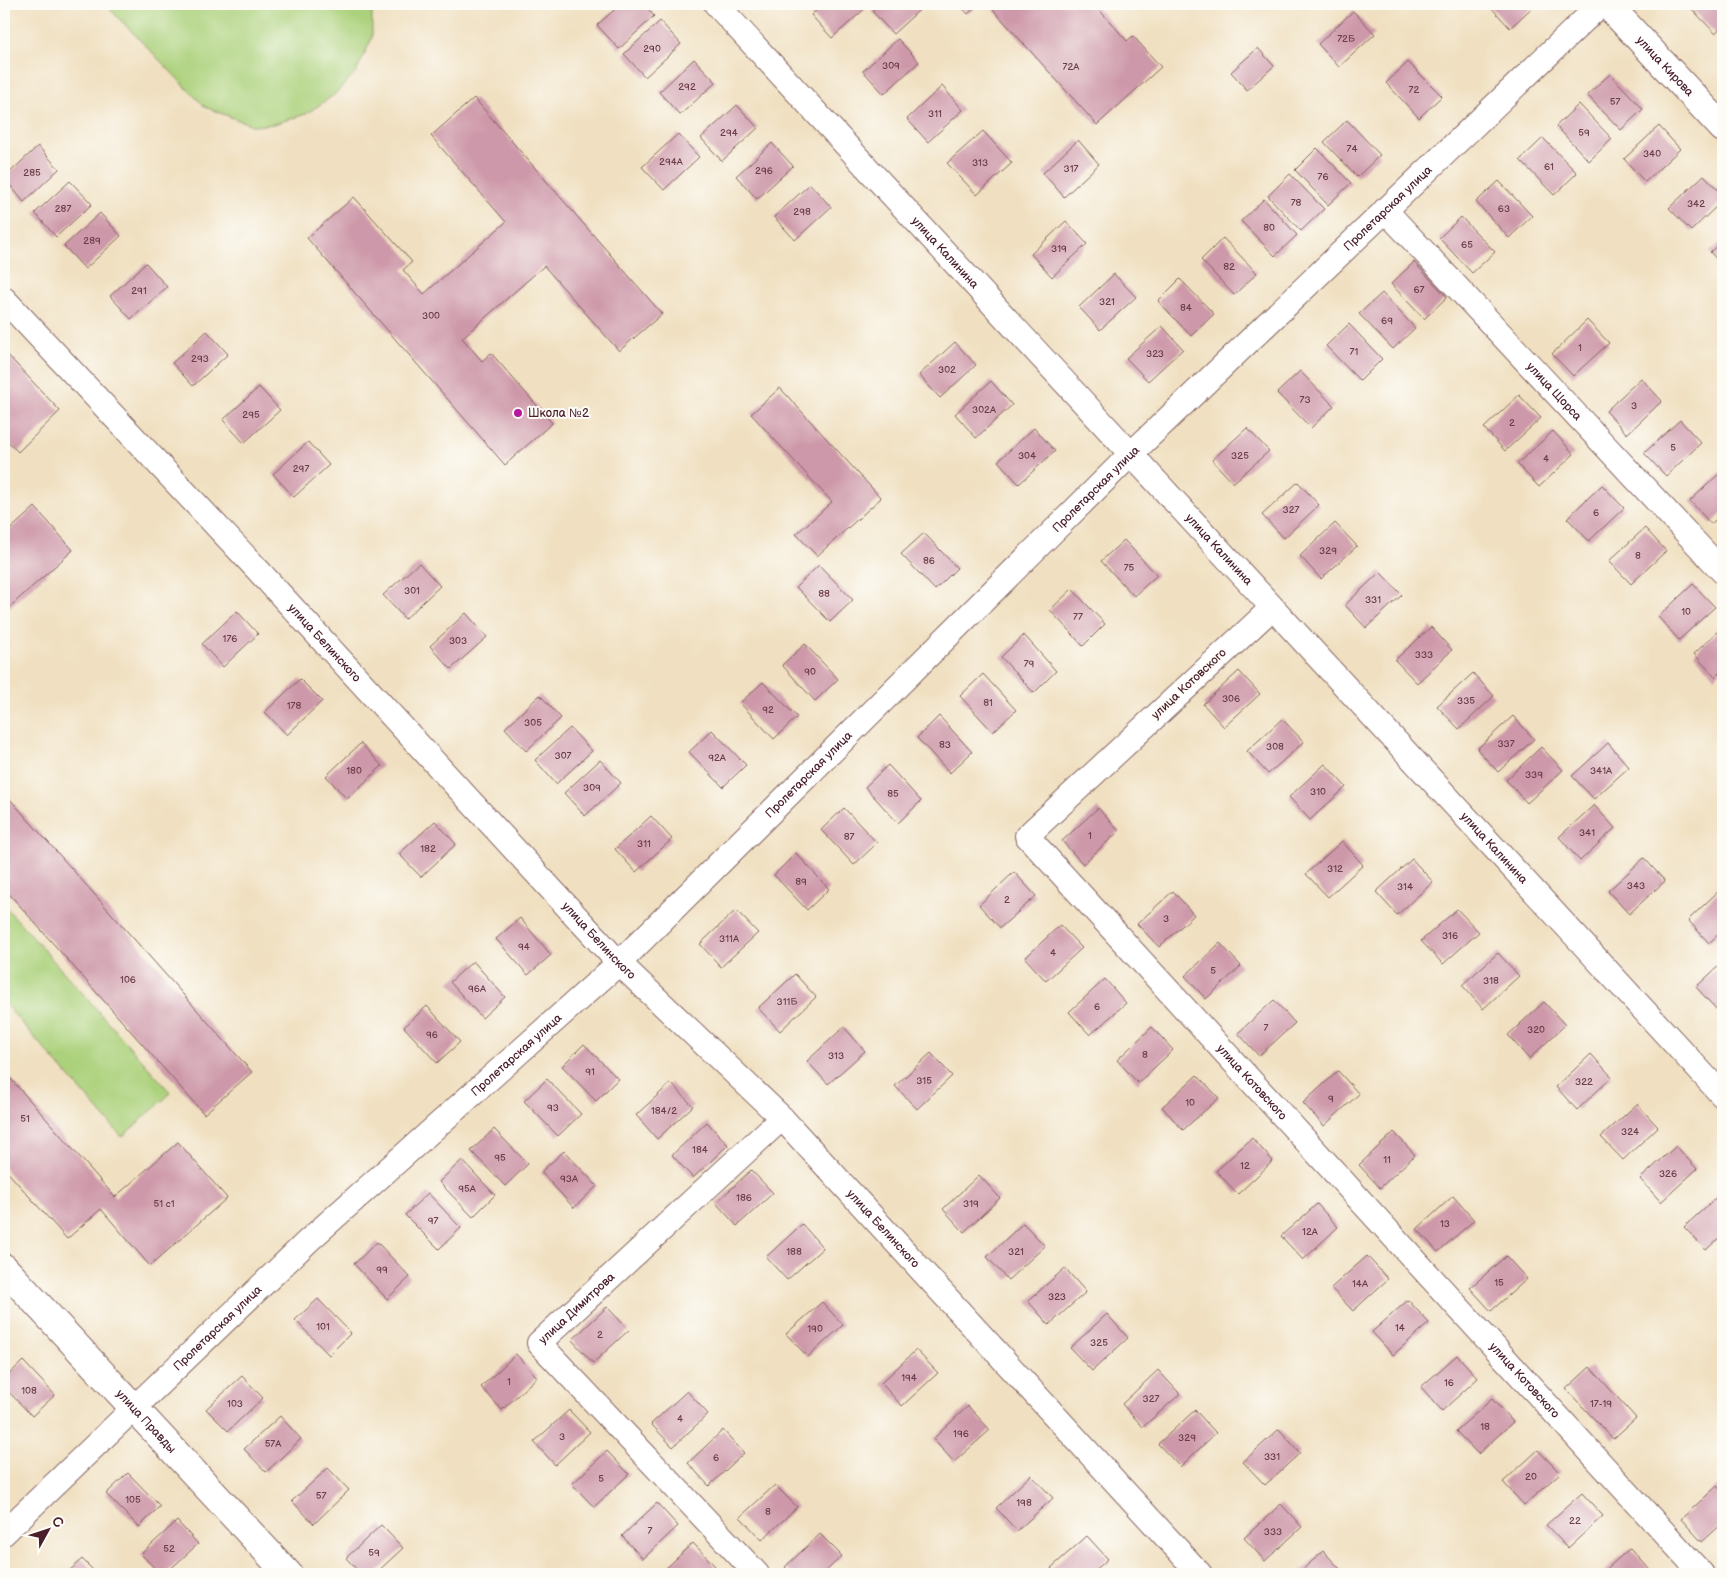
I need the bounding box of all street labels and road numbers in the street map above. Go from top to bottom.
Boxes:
street label: улица Кирова [1633,33,1697,99]
street label: Пролетарская улица [1340,162,1435,254]
street label: улица Калинина [908,213,982,291]
street label: улица Щорса [1523,359,1585,424]
street label: Пролетарская улица [1049,442,1143,536]
street label: улица Калинина [1182,510,1256,588]
street label: улица Белинского [285,600,364,685]
street label: улица Котовского [1148,645,1230,723]
street label: Пролетарская улица [762,728,855,821]
street label: улица Калинина [1457,809,1531,887]
street label: улица Белинского [559,899,639,982]
street label: Пролетарская улица [468,1010,565,1099]
street label: улица Котовского [1214,1041,1290,1123]
street label: улица Белинского [844,1186,923,1271]
street label: улица Димитрова [536,1269,618,1347]
street label: Пролетарская улица [170,1282,265,1374]
street label: улица Котовского [1486,1339,1563,1421]
street label: улица Правды [113,1386,179,1456]

